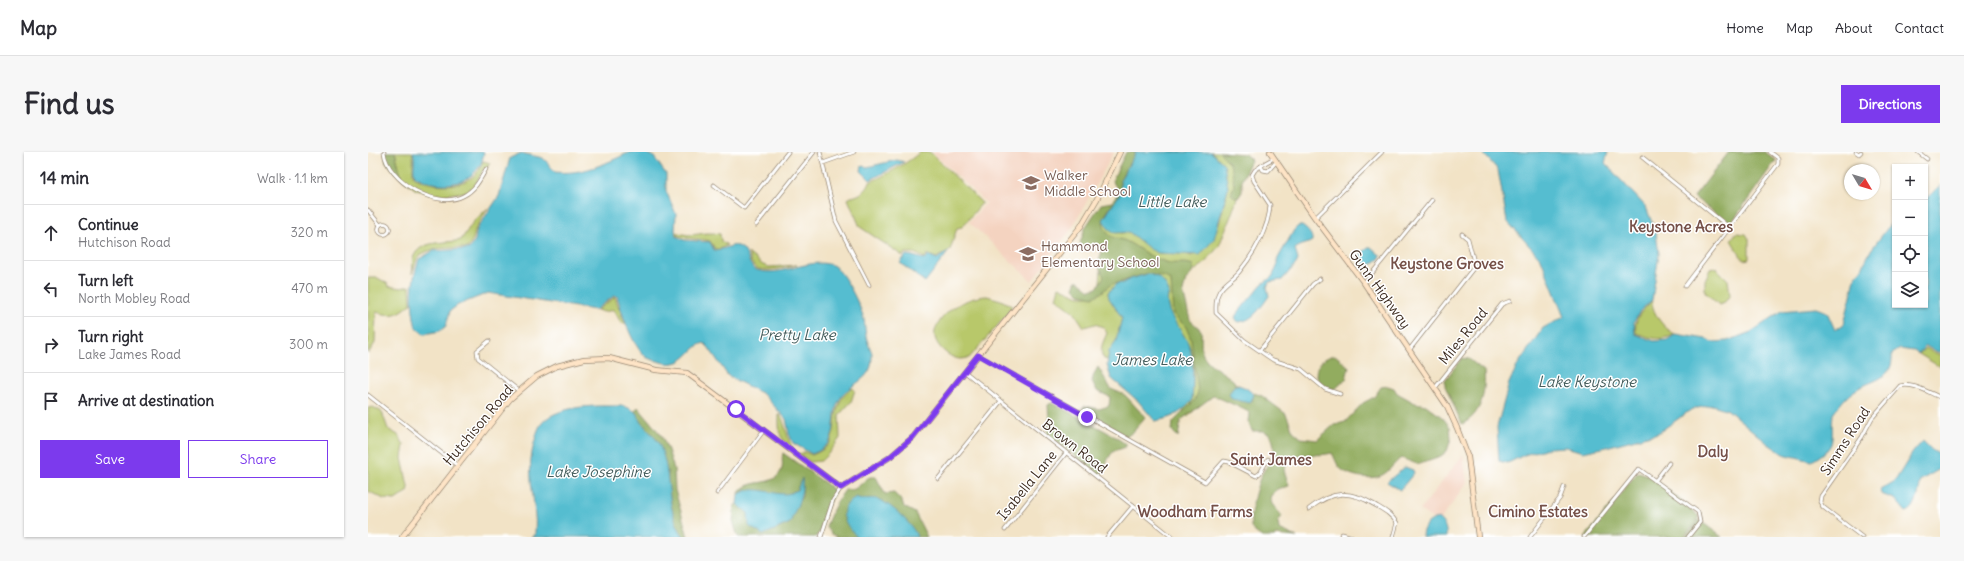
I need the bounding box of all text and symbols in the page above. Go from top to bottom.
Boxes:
text: Map [20,16,57,40]
text: Home [1726,19,1764,37]
text: Map [1786,19,1813,37]
text: About [1835,19,1873,37]
text: Contact [1895,19,1944,37]
button: Directions [1841,85,1940,123]
text: Find us [24,86,115,122]
north arrow [1844,164,1880,200]
map controls [1892,164,1928,308]
button: + [1892,164,1928,200]
place label: Walker Middle School [1044,166,1131,200]
text: 14 min [40,167,89,189]
text: Walk · 1.1 km [257,170,328,187]
school or university icon: Walker Middle School [1021,173,1041,193]
water label: Little Lake [1138,192,1207,211]
button: − [1892,200,1928,236]
text: Continue [78,215,139,234]
district label: Keystone Acres [1629,217,1733,237]
icon: ahead [40,222,62,244]
text: 320 m [290,224,328,241]
text: Hutchison Road [78,234,171,251]
button: locate [1892,236,1928,272]
place label: Hammond Elementary School [1041,237,1159,271]
school or university icon: Hammond Elementary School [1018,244,1038,264]
street label: Gunn Highway [1345,246,1415,332]
district label: Keystone Groves [1390,254,1504,274]
text: Turn left [78,271,133,290]
button: layers [1892,272,1928,308]
icon: left [40,278,62,300]
text: 470 m [291,280,328,297]
text: North Mobley Road [78,290,190,307]
street label: Miles Road [1435,304,1491,368]
water label: Pretty Lake [758,325,837,344]
text: Turn right [78,327,143,346]
icon: right [40,334,62,356]
text: 300 m [289,336,328,353]
text: Lake James Road [78,346,181,363]
water label: James Lake [1112,350,1193,369]
water label: Lake Keystone [1538,372,1637,391]
street label: Hutchison Road [439,381,517,469]
icon: arrive [40,390,62,412]
text: Arrive at destination [78,391,214,410]
route start [727,400,745,418]
street label: Simms Road [1816,403,1874,479]
route end [1078,408,1096,426]
street label: Brown Road [1039,415,1111,477]
button: Save [40,440,180,478]
button: Share [188,440,328,478]
district label: Daly [1697,442,1729,462]
street label: Isabella Lane [993,446,1061,524]
district label: Saint James [1230,450,1312,469]
water label: Lake Josephine [546,462,651,481]
district label: Woodham Farms [1137,502,1253,521]
district label: Cimino Estates [1488,502,1588,521]

